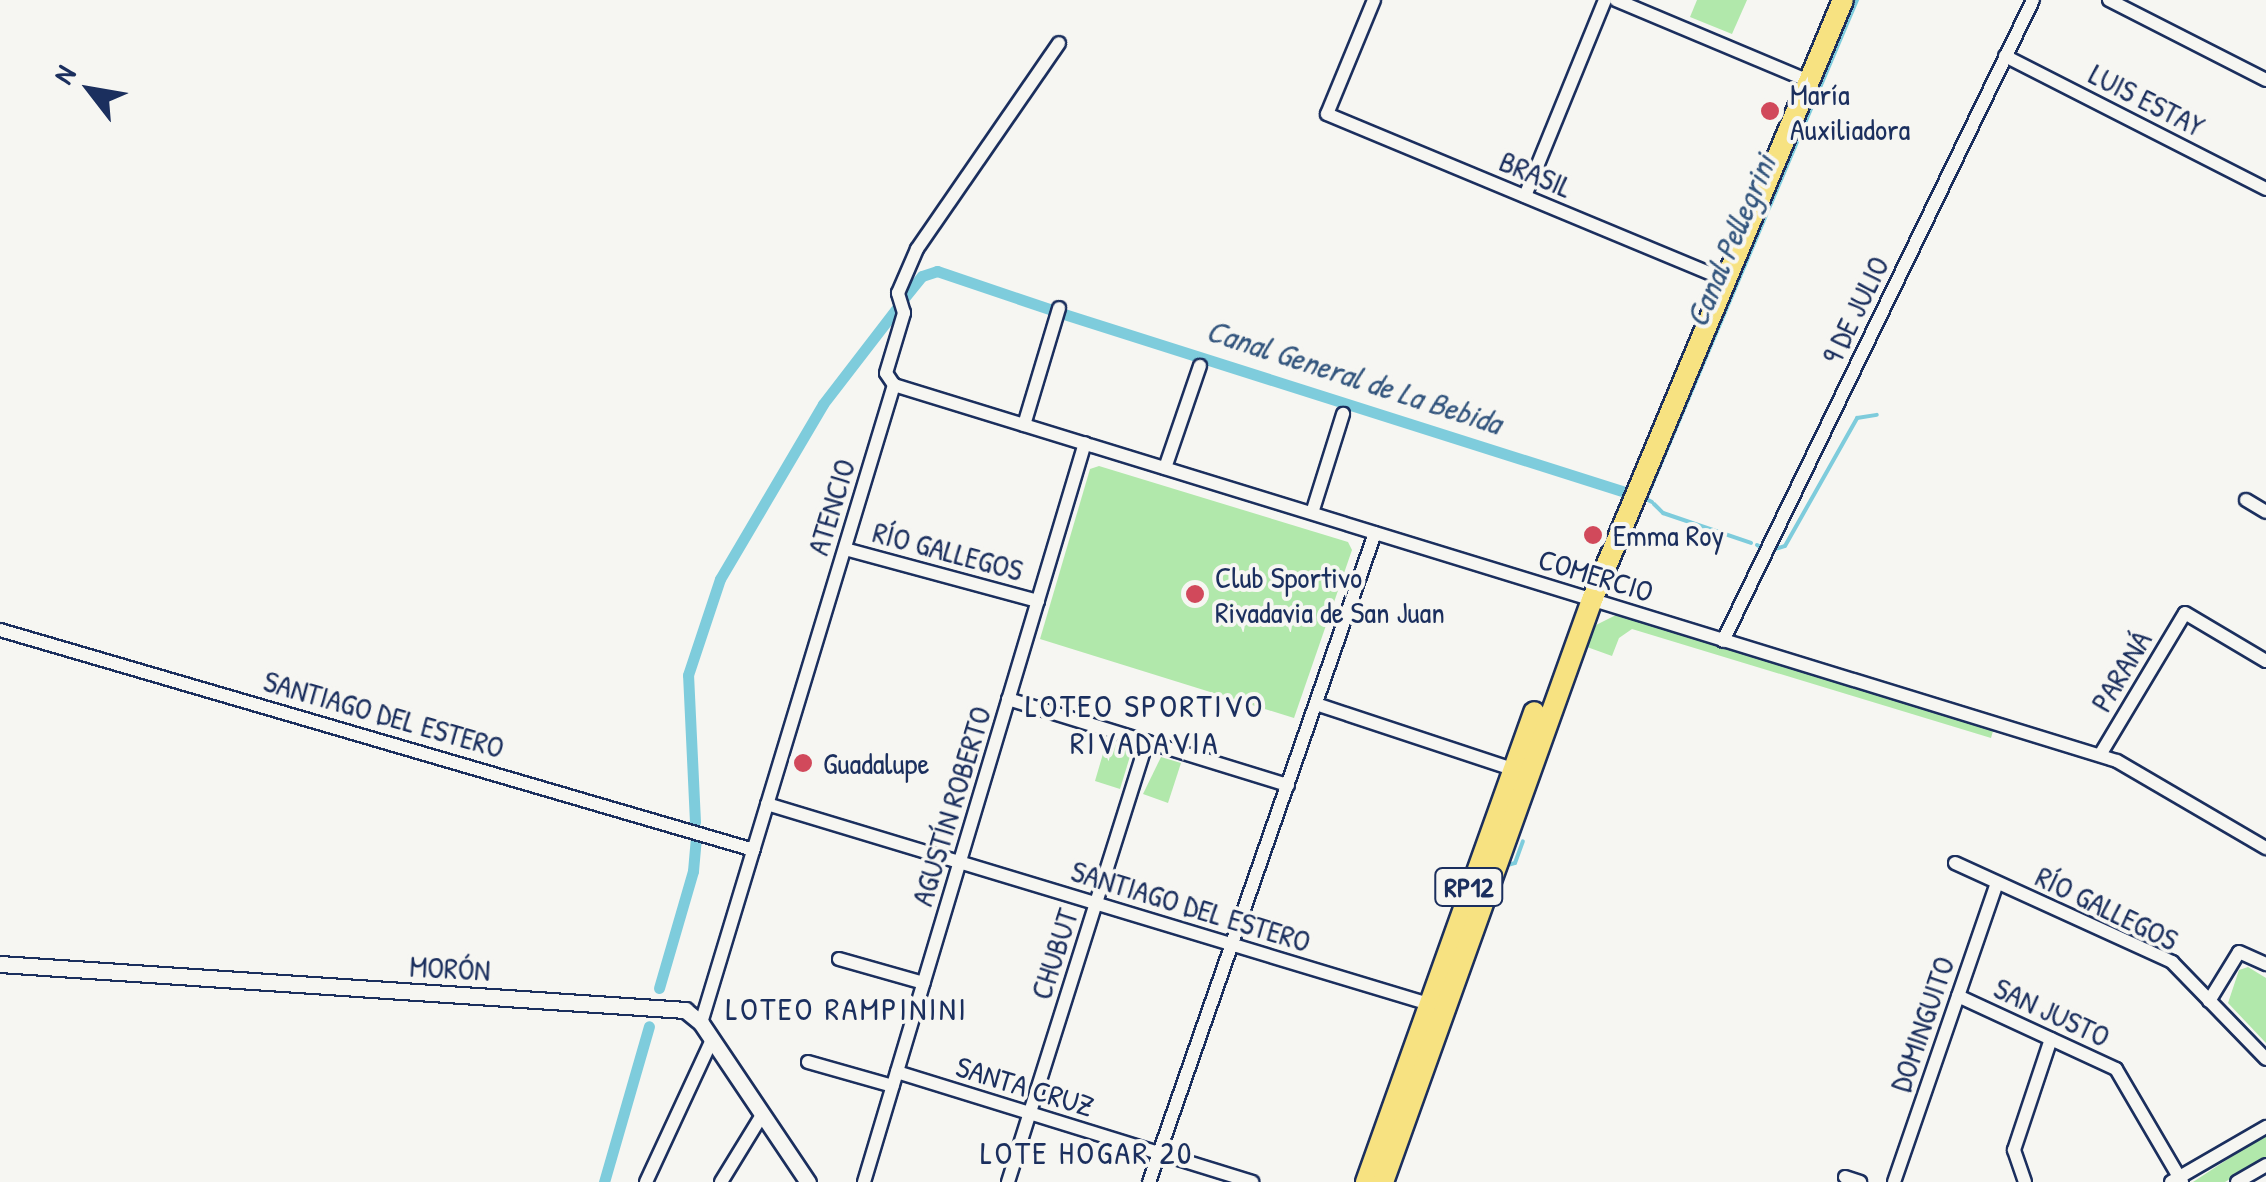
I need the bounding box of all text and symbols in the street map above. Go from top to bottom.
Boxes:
north arrow [40,40,140,140]
street label: LUIS ESTAY [2083,56,2211,144]
text: N [44,58,84,91]
place label: María Auxiliadora [1790,76,1910,146]
marker: María Auxiliadora [1759,100,1781,122]
street label: BRASIL [1494,143,1578,205]
water label: Canal Pellegrini [1678,149,1784,333]
street label: 9 DE JULIO [1814,251,1896,369]
water label: Canal General de La Bebida [1202,311,1506,443]
street label: ATENCIO [799,455,863,559]
street label: RÍO GALLEGOS [869,514,1027,588]
place label: Emma Roy [1613,517,1724,553]
marker: Emma Roy [1582,524,1604,546]
street label: COMERCIO [1534,541,1658,609]
place label: Club Sportivo Rivadavia de San Juan [1215,559,1445,630]
marker: Club Sportivo Rivadavia de San Juan [1184,583,1206,605]
street label: PARANÁ [2083,624,2159,718]
street label: SANTIAGO DEL ESTERO [260,662,508,766]
district label: LOTEO SPORTIVO RIVADAVIA [1025,688,1265,763]
street label: AGUSTÍN ROBERTO [904,702,998,910]
place label: Guadalupe [823,745,929,781]
marker: Guadalupe [792,752,814,774]
street label: SANTIAGO DEL ESTERO [1067,852,1315,960]
street label: RÍO GALLEGOS [2030,858,2184,958]
road number: RP12 [1434,864,1504,910]
street label: CHUBUT [1023,904,1085,1004]
street label: MORÓN [409,948,491,988]
street label: DOMINGUITO [1882,952,1962,1096]
street label: SAN JUSTO [1988,970,2116,1054]
district label: LOTEO RAMPININI [726,990,968,1028]
street label: SANTA CRUZ [952,1048,1098,1124]
district label: LOTE HOGAR 20 [980,1134,1194,1172]

